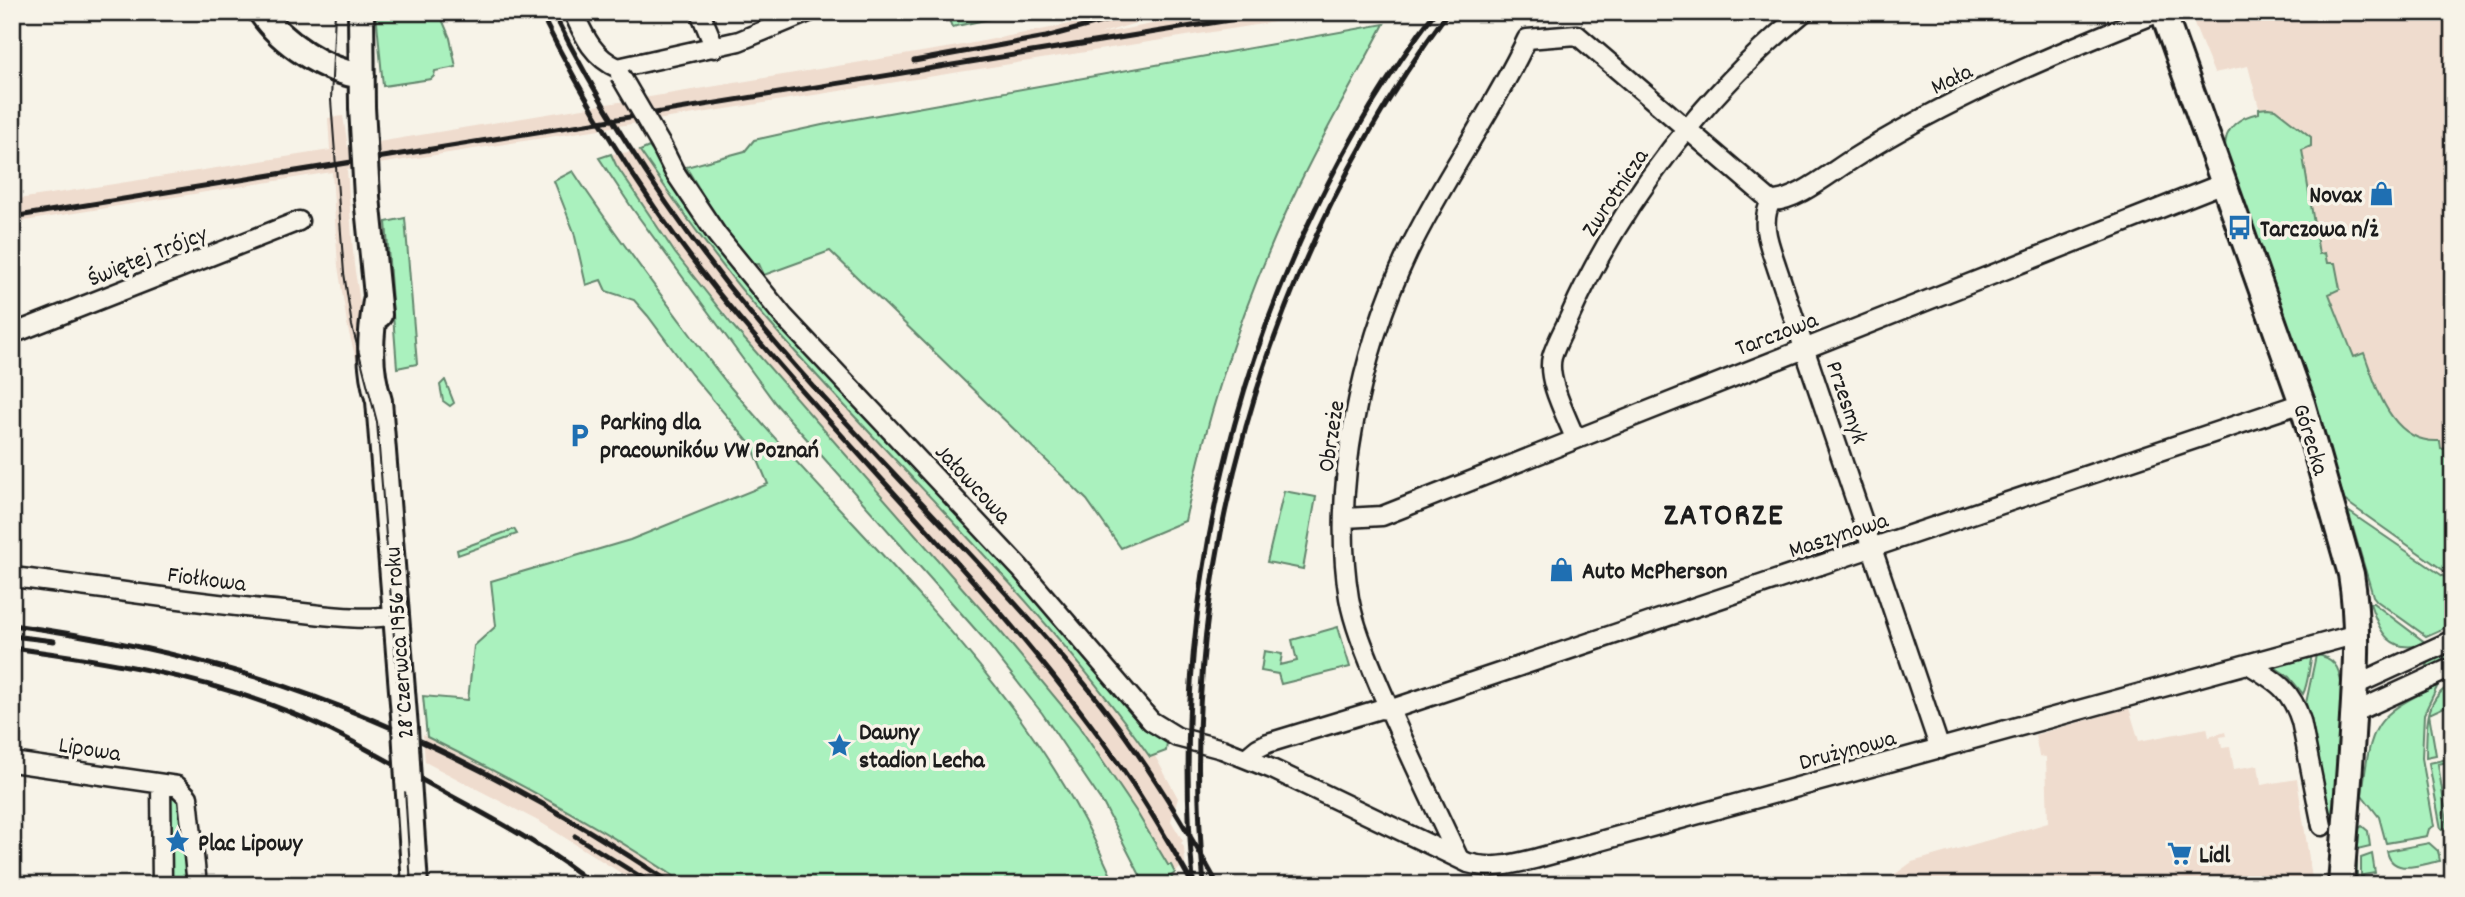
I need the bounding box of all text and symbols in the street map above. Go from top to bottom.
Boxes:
street label: Mała [1926,56,1980,105]
street label: Zwrotnicza [1574,142,1659,245]
place label: Novax [2309,180,2362,214]
shop icon: Novax [2368,180,2396,208]
bus stop icon: Tarczowa n/ż [2226,214,2254,242]
place label: Tarczowa n/ż [2260,214,2379,248]
street label: Świętej Trójcy [83,218,214,297]
street label: Tarczowa [1731,304,1824,367]
street label: Przesmyk [1815,357,1875,449]
street label: Obrzeże [1311,398,1355,475]
street label: Górecka [2282,400,2336,480]
place label: Parking dla pracowników VW Poznań [600,407,819,469]
parking icon: Parking dla pracowników VW Poznań [566,421,594,449]
street label: Jałowcowa [926,437,1019,533]
district label: ZATORZE [1664,495,1784,541]
street label: Maszynowa [1785,505,1894,569]
street label: 28 Czerwca 1956 roku [377,546,425,740]
shop icon: Auto McPherson [1548,556,1576,584]
place label: Auto McPherson [1582,556,1727,590]
street label: Fiołkowa [165,559,249,603]
place label: Dawny stadion Lecha [859,717,985,779]
street label: Drużynowa [1796,722,1901,781]
street label: Lipowa [56,729,124,773]
place icon: Dawny stadion Lecha [825,731,853,759]
place icon: Plac Lipowy [164,828,192,856]
place label: Plac Lipowy [198,828,303,862]
supermarket icon: Lidl [2165,840,2193,868]
place label: Lidl [2199,840,2230,874]

